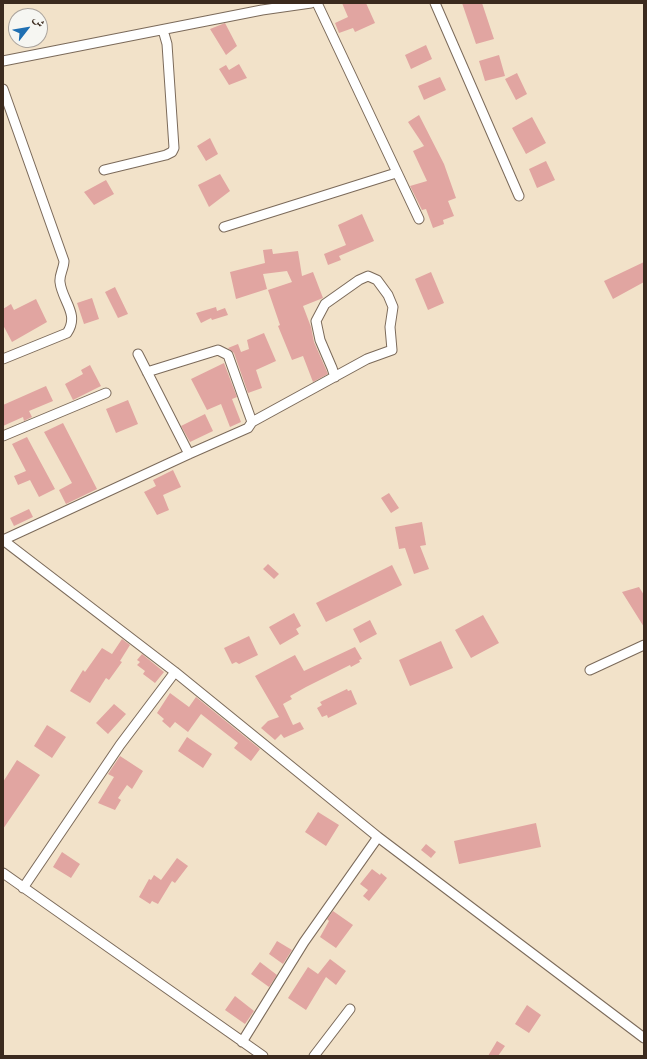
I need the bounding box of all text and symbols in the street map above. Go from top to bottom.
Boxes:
north arrow [8,8,48,48]
text: ش [29,14,47,31]

